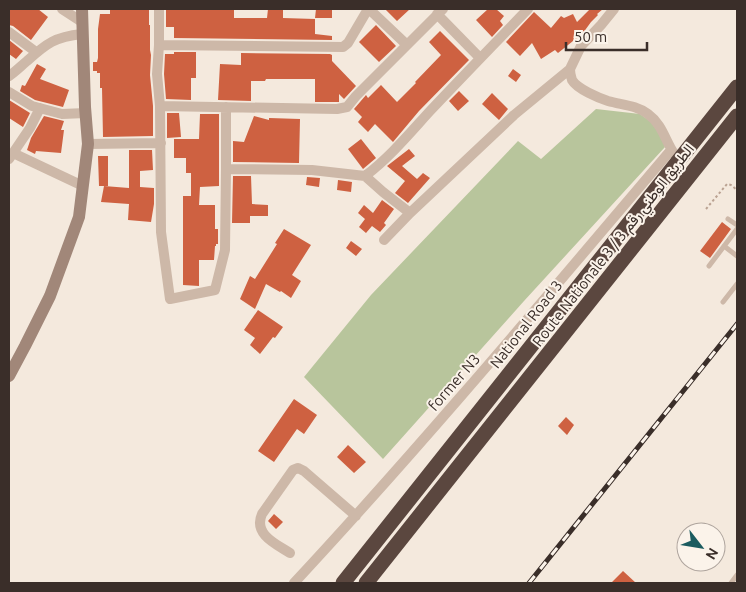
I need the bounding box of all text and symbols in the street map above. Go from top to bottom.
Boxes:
scale bar [566,20,647,52]
text: 50 m [574,28,607,45]
street label: Route Nationale 3 / الطريق الوطني رقم 3 [529,140,701,353]
street label: National Road 3 [486,277,566,371]
street label: former N3 [425,350,483,414]
north arrow [676,522,726,572]
text: N [703,545,722,562]

